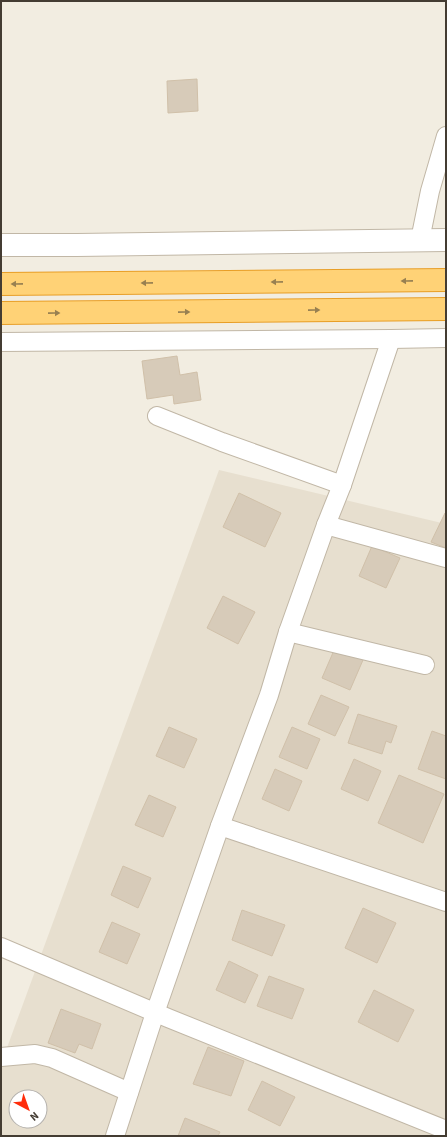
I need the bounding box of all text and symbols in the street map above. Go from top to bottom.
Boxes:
one-way arrow [401,277,413,284]
one-way arrow [270,279,283,285]
one-way arrow [140,280,153,286]
one-way arrow [10,281,23,287]
one-way arrow [308,307,320,314]
one-way arrow [178,309,191,315]
one-way arrow [48,310,61,316]
north arrow [8,1089,48,1129]
text: N [27,1108,42,1124]

